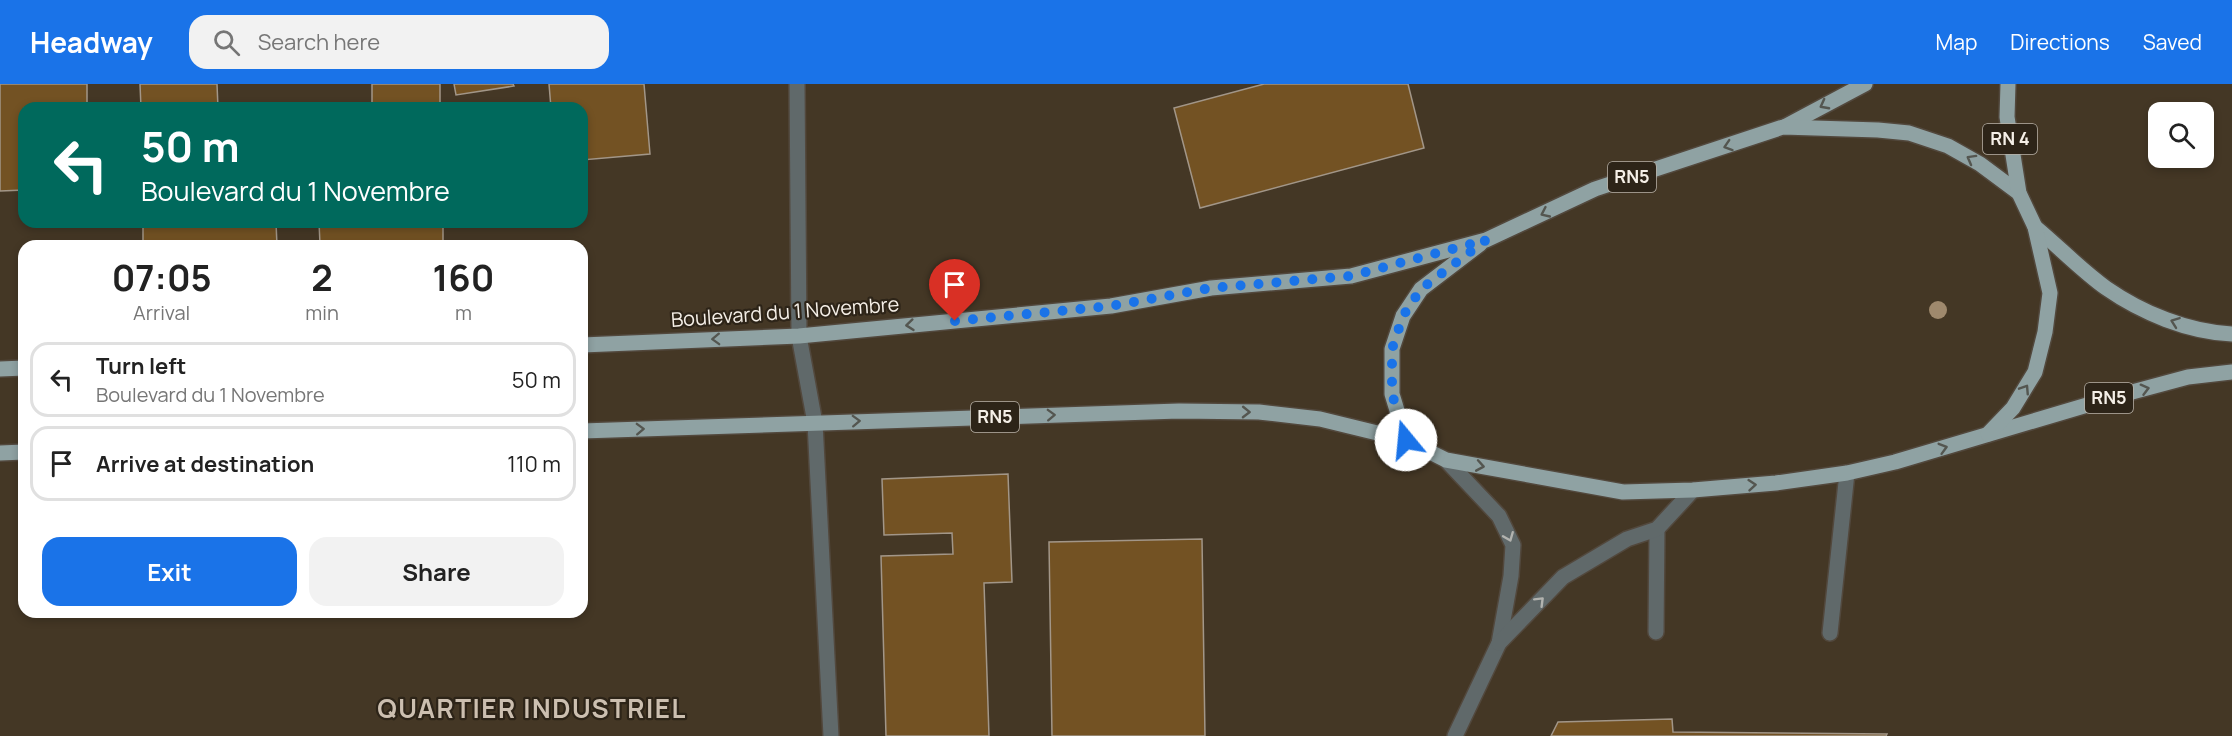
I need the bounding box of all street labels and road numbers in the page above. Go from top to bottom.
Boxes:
road number: RN 4 [1983,124,2037,154]
road number: RN5 [1608,162,1656,192]
street label: Boulevard du 1 Novembre [670,290,900,333]
road number: RN5 [2085,383,2133,413]
road number: RN5 [971,402,1019,432]

